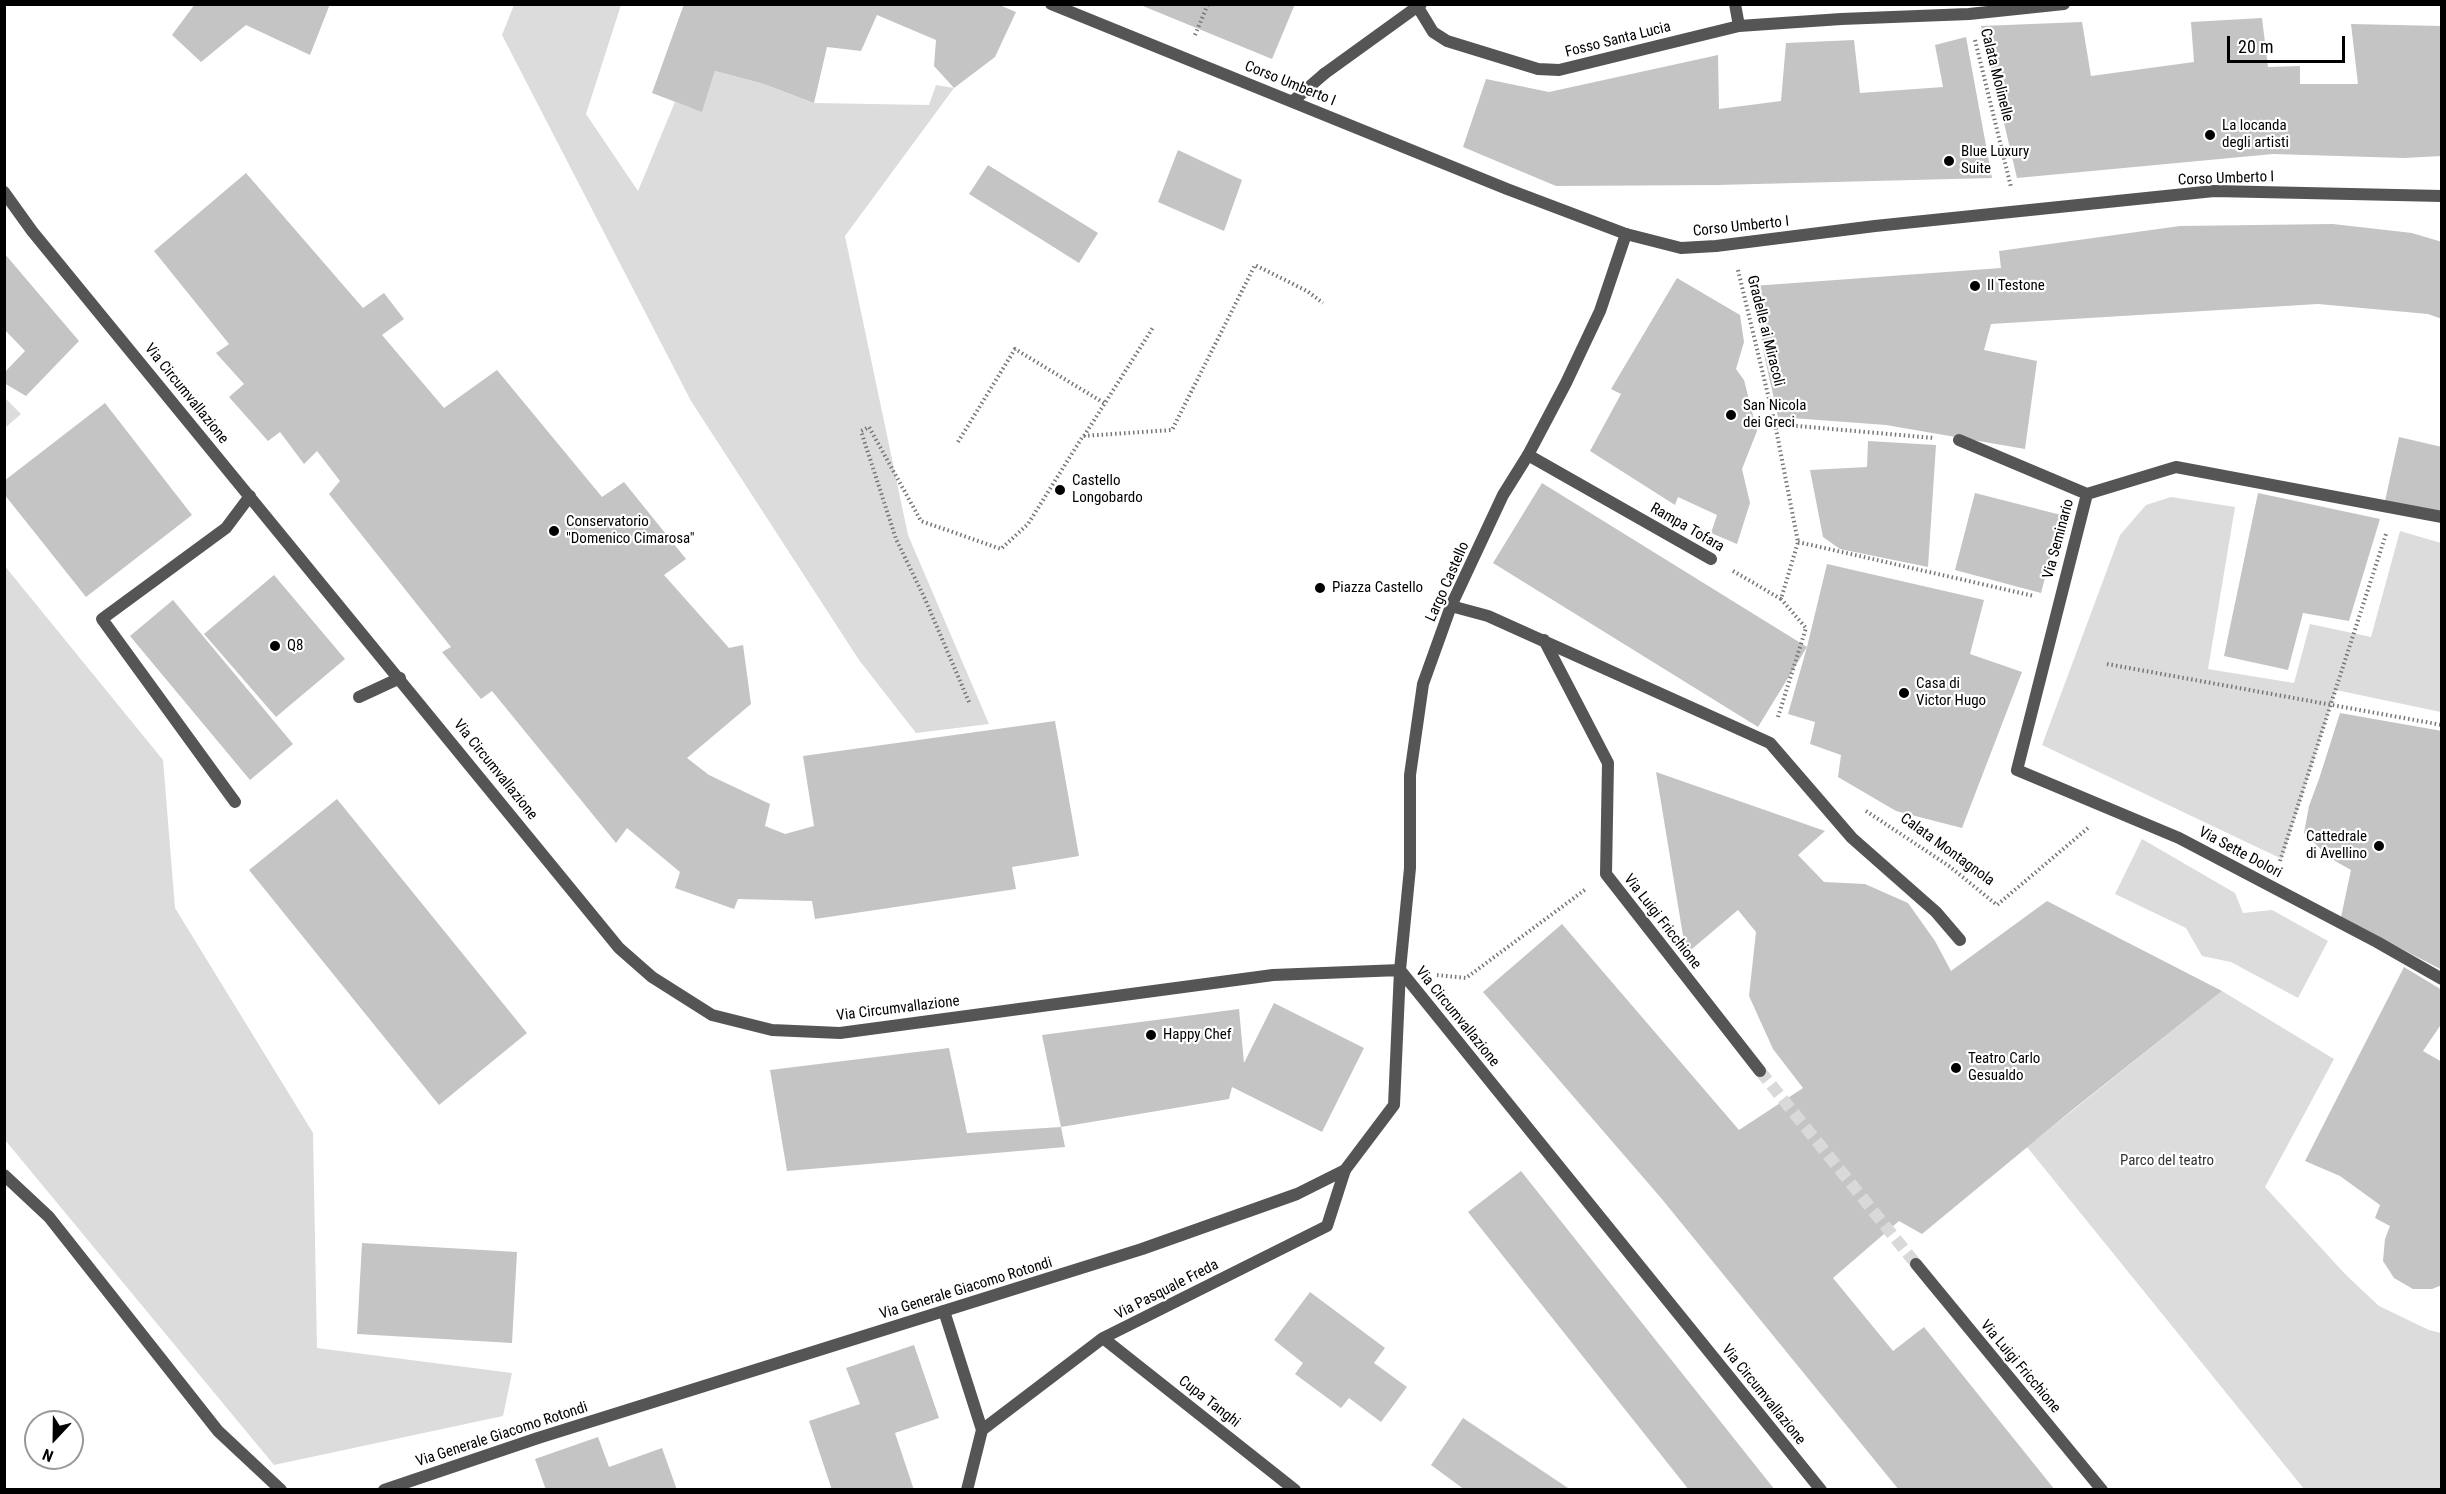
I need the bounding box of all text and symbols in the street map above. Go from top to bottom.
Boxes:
street label: Fosso Santa Lucia [1563,18,1673,62]
scale bar [2230,24,2348,62]
street label: Calata Molinelle [1976,27,2016,123]
text: 20 m [2238,36,2273,57]
street label: Corso Umberto I [1242,58,1338,110]
place label: La locanda degli artisti [2222,117,2289,152]
marker: La locanda degli artisti [2203,128,2217,142]
place label: Blue Luxury Suite [1961,143,2029,178]
marker: Blue Luxury Suite [1942,154,1956,168]
street label: Corso Umberto I [2177,168,2275,190]
street label: Corso Umberto I [1692,213,1790,241]
street label: Gradelle ai Miracoli [1743,274,1787,388]
place label: Il Testone [1987,277,2045,295]
marker: Il Testone [1968,279,1982,293]
street label: Via Circumvallazione [140,340,232,448]
place label: San Nicola dei Greci [1743,397,1806,432]
marker: San Nicola dei Greci [1724,408,1738,422]
place label: Castello Longobardo [1072,472,1143,507]
marker: Castello Longobardo [1053,483,1067,497]
street label: Via Seminario [2040,497,2078,581]
street label: Rampa Tofara [1647,500,1727,556]
place label: Conservatorio "Domenico Cimarosa" [566,513,695,548]
marker: Conservatorio "Domenico Cimarosa" [547,524,561,538]
street label: Largo Castello [1422,539,1474,625]
place label: Piazza Castello [1332,579,1423,597]
marker: Piazza Castello [1313,581,1327,595]
place label: Q8 [287,637,303,655]
marker: Q8 [268,639,282,653]
place label: Casa di Victor Hugo [1916,675,1986,710]
marker: Casa di Victor Hugo [1897,686,1911,700]
street label: Via Circumvallazione [449,716,541,824]
street label: Calata Montagnola [1896,810,1998,890]
street label: Via Sette Dolori [2195,824,2285,882]
place label: Cattedrale di Avellino [2306,828,2367,863]
marker: Cattedrale di Avellino [2372,839,2386,853]
street label: Via Luigi Fricchione [1619,871,1705,973]
street label: Via Circumvallazione [1411,963,1503,1071]
street label: Via Circumvallazione [835,993,961,1025]
place label: Happy Chef [1163,1026,1231,1044]
marker: Happy Chef [1144,1028,1158,1042]
place label: Teatro Carlo Gesualdo [1968,1050,2040,1085]
marker: Teatro Carlo Gesualdo [1949,1061,1963,1075]
park label: Parco del teatro [2120,1152,2214,1170]
street label: Via Generale Giacomo Rotondi [877,1254,1055,1324]
street label: Via Pasquale Freda [1112,1256,1222,1324]
street label: Via Luigi Fricchione [1976,1317,2064,1417]
street label: Via Circumvallazione [1717,1341,1809,1449]
street label: Cupa Tanghi [1175,1372,1243,1432]
street label: Via Generale Giacomo Rotondi [414,1399,590,1471]
north arrow [24,1410,84,1470]
text: N [40,1445,56,1466]

